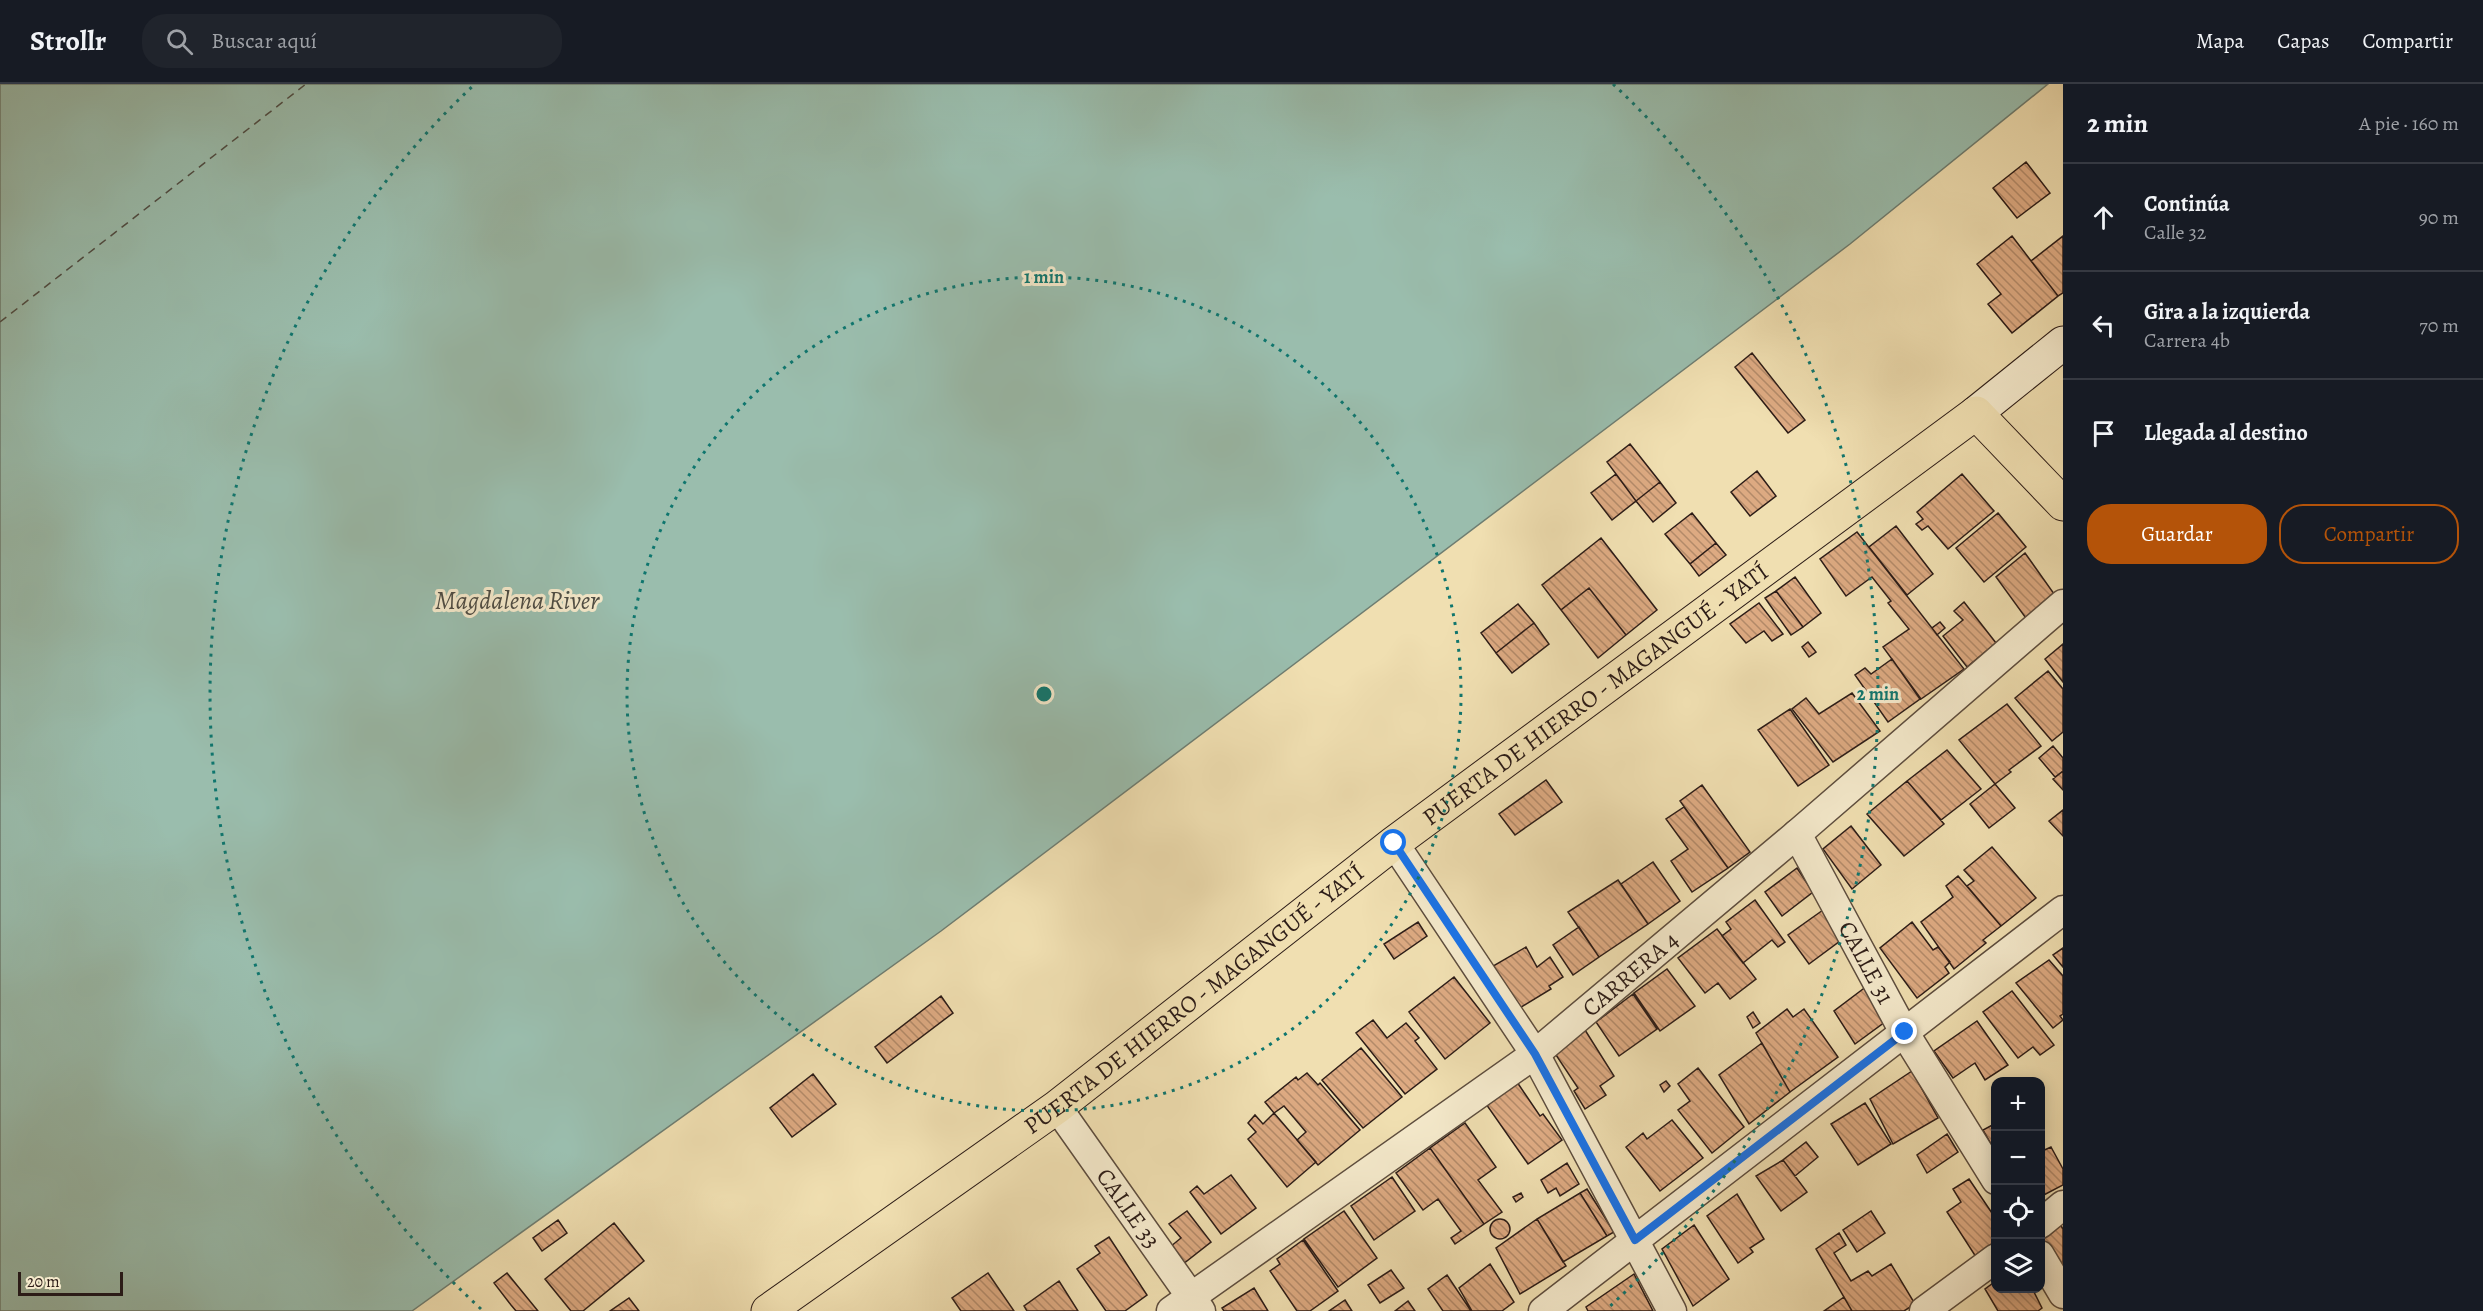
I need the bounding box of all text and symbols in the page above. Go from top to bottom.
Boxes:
search box [142,14,562,68]
text: Strollr [30,22,106,60]
icon: search [163,25,196,58]
text: Buscar aquí [211,26,317,56]
text: Mapa [2196,27,2244,55]
text: Capas [2277,27,2330,55]
text: Compartir [2363,27,2453,55]
text: 2 min [2087,106,2148,141]
text: A pie · 160 m [2359,110,2459,137]
text: Continúa [2144,189,2230,219]
icon: ahead [2087,201,2120,234]
text: 90 m [2419,204,2459,231]
text: Calle 32 [2144,219,2206,246]
text: 1 min [1024,265,1064,289]
text: Gira a la izquierda [2144,297,2310,327]
icon: left [2087,309,2120,342]
text: 70 m [2419,312,2459,339]
text: Carrera 4b [2144,327,2230,354]
icon: arrive [2087,417,2120,450]
text: Llegada al destino [2144,418,2308,448]
button: Guardar [2087,504,2267,564]
button: Compartir [2279,504,2459,564]
street label: PUERTA DE HIERRO - MAGANGUÉ - YATÍ [1416,556,1775,833]
water label: Magdalena River [435,583,600,618]
text: 2 min [1857,682,1899,706]
centre of rings [1034,684,1054,704]
route start [1380,829,1406,855]
street label: PUERTA DE HIERRO - MAGANGUÉ - YATÍ [1017,857,1370,1141]
street label: CALLE 31 [1831,915,1902,1009]
street label: CARRERA 4 [1575,924,1685,1024]
route end [1891,1018,1917,1044]
map controls [1991,1077,2045,1293]
button: + [1991,1077,2045,1131]
button: − [1991,1131,2045,1185]
street label: CALLE 33 [1089,1162,1168,1255]
button: locate [1991,1185,2045,1239]
button: layers [1991,1239,2045,1293]
scale bar [18,1269,123,1296]
text: 20 m [27,1271,60,1293]

